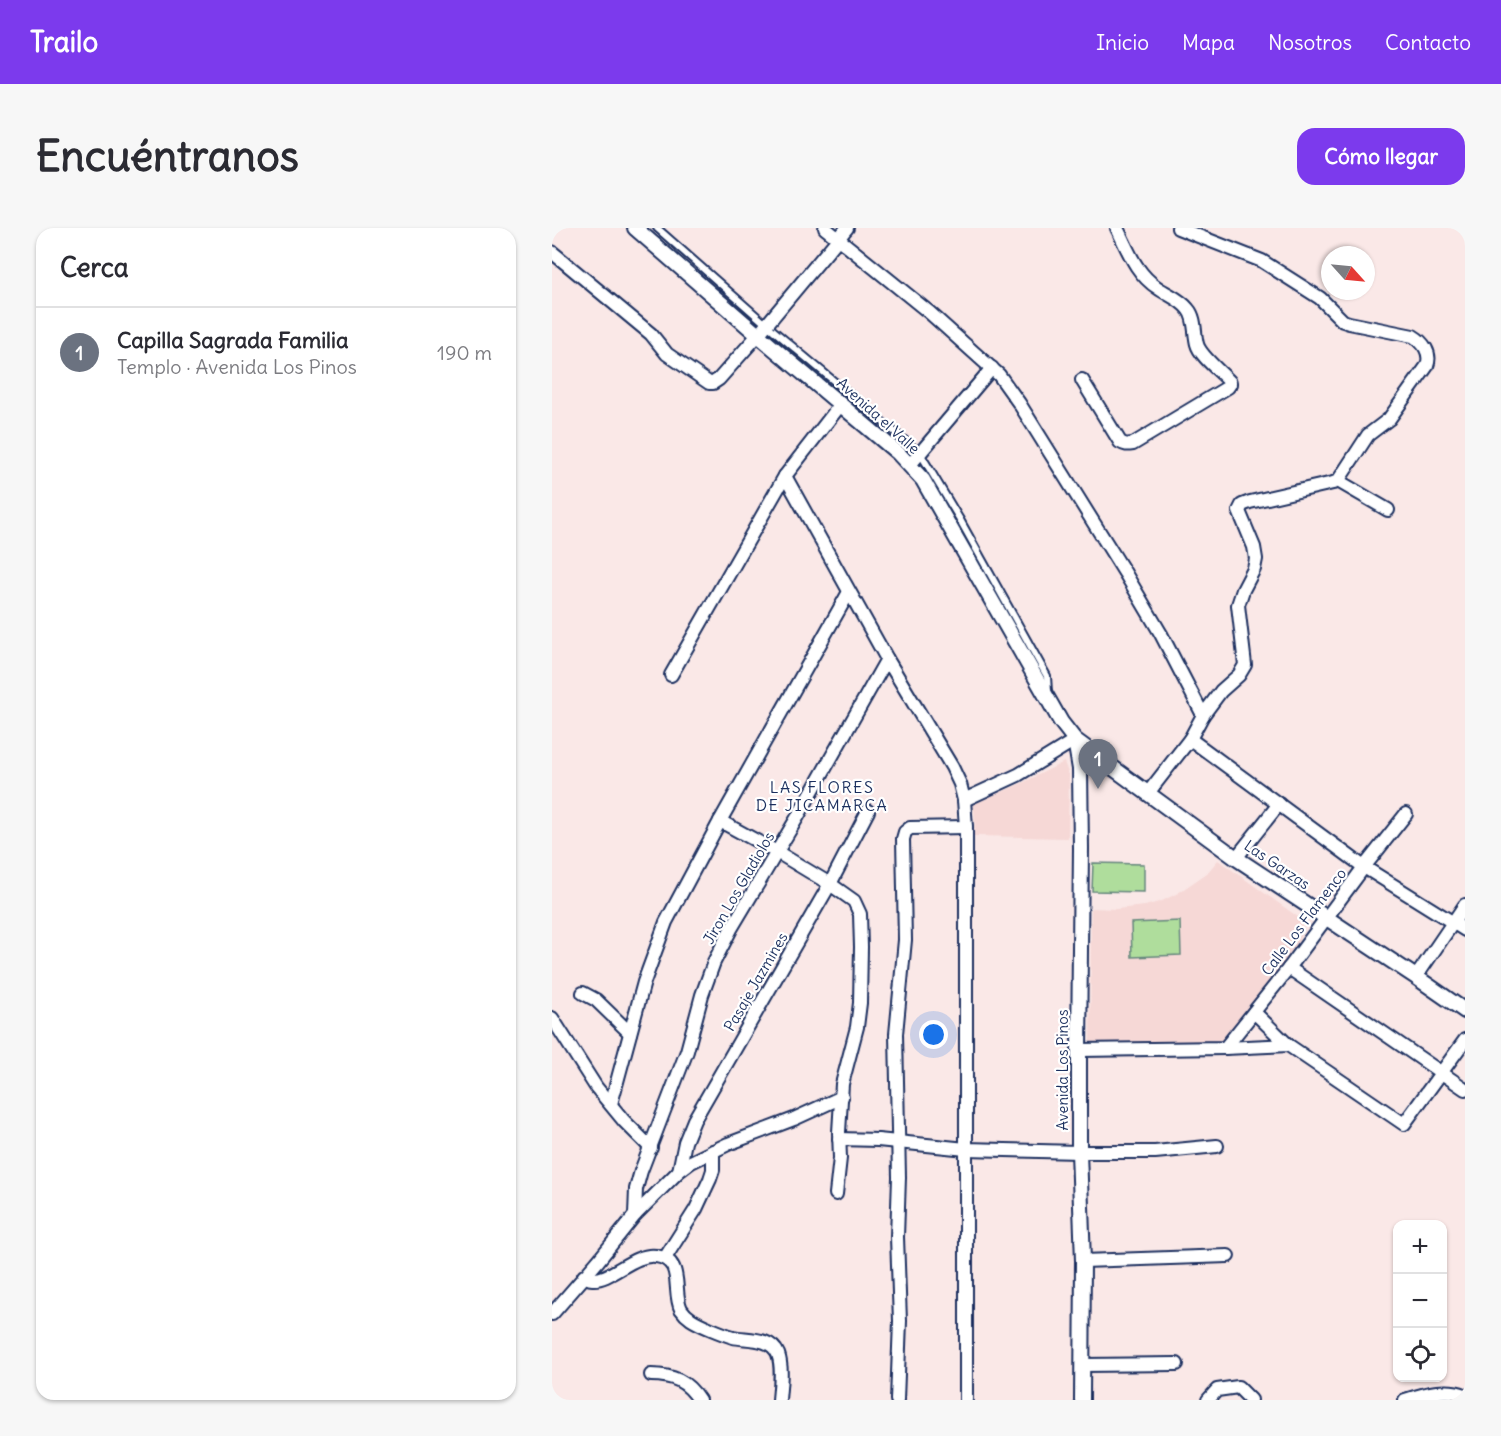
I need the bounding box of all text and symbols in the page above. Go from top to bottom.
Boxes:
text: Trailo [30,24,98,60]
text: Inicio [1096,29,1149,56]
text: Mapa [1182,29,1235,56]
text: Nosotros [1268,29,1352,56]
text: Contacto [1385,29,1471,56]
button: Cómo llegar [1297,128,1465,185]
text: Encuéntranos [36,130,299,182]
north arrow [1321,246,1375,300]
text: Cerca [60,251,129,284]
text: Capilla Sagrada Familia [117,326,349,354]
text: 1 [76,340,83,365]
text: 190 m [437,340,492,365]
text: Templo · Avenida Los Pinos [117,354,357,379]
street label: Avenida el Valle [833,373,924,458]
pin: 1 [1078,740,1118,789]
district label: LAS FLORES DE JICAMARCA [756,777,888,815]
street label: Jiron Los Gladiolos [699,828,779,947]
street label: Las Garzas [1241,836,1314,894]
street label: Calle Los Flamenco [1257,864,1350,979]
street label: Pasaje Jazmines [720,929,792,1035]
street label: Avenida Los Pinos [1053,1009,1072,1131]
your location [919,1020,948,1049]
map controls [1393,1220,1447,1382]
button: + [1393,1220,1447,1274]
button: − [1393,1274,1447,1328]
button: locate [1393,1328,1447,1382]

